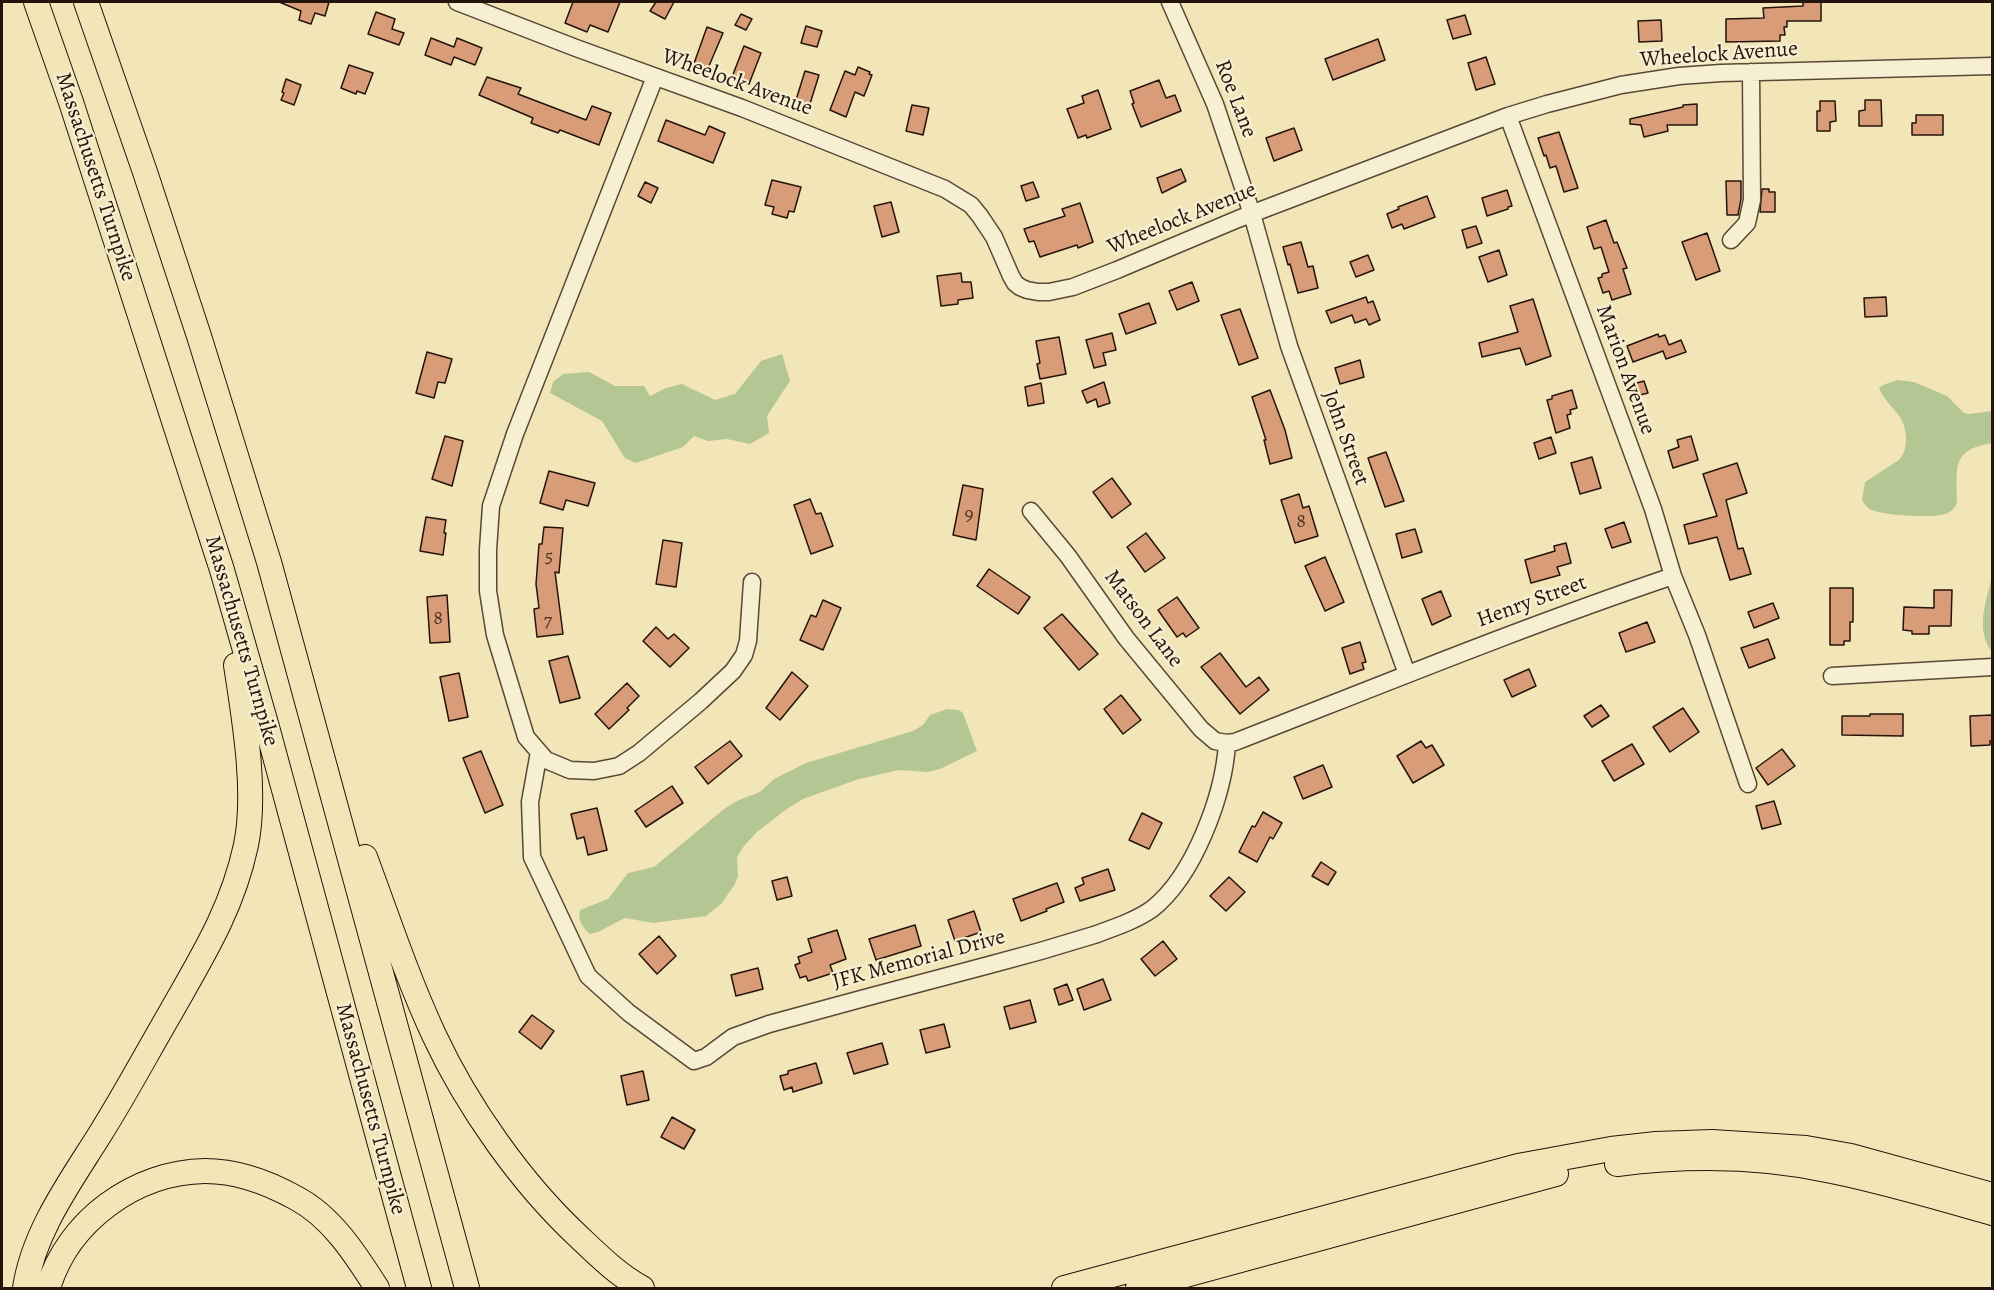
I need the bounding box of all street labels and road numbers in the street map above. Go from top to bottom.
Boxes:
street label: Wheelock Avenue [1639,36,1799,74]
street label: Wheelock Avenue [658,44,816,122]
street label: Roe Lane [1208,56,1262,142]
street label: Massachusetts Turnpike [49,69,141,285]
street label: Wheelock Avenue [1104,177,1260,261]
street label: Marion Avenue [1589,302,1661,438]
street label: John Street [1316,387,1374,489]
street label: Massachusetts Turnpike [198,533,284,749]
street label: Matson Lane [1098,565,1188,673]
street label: Henry Street [1473,570,1591,634]
street label: JFK Memorial Drive [830,924,1008,996]
street label: Massachusetts Turnpike [329,1000,411,1218]

